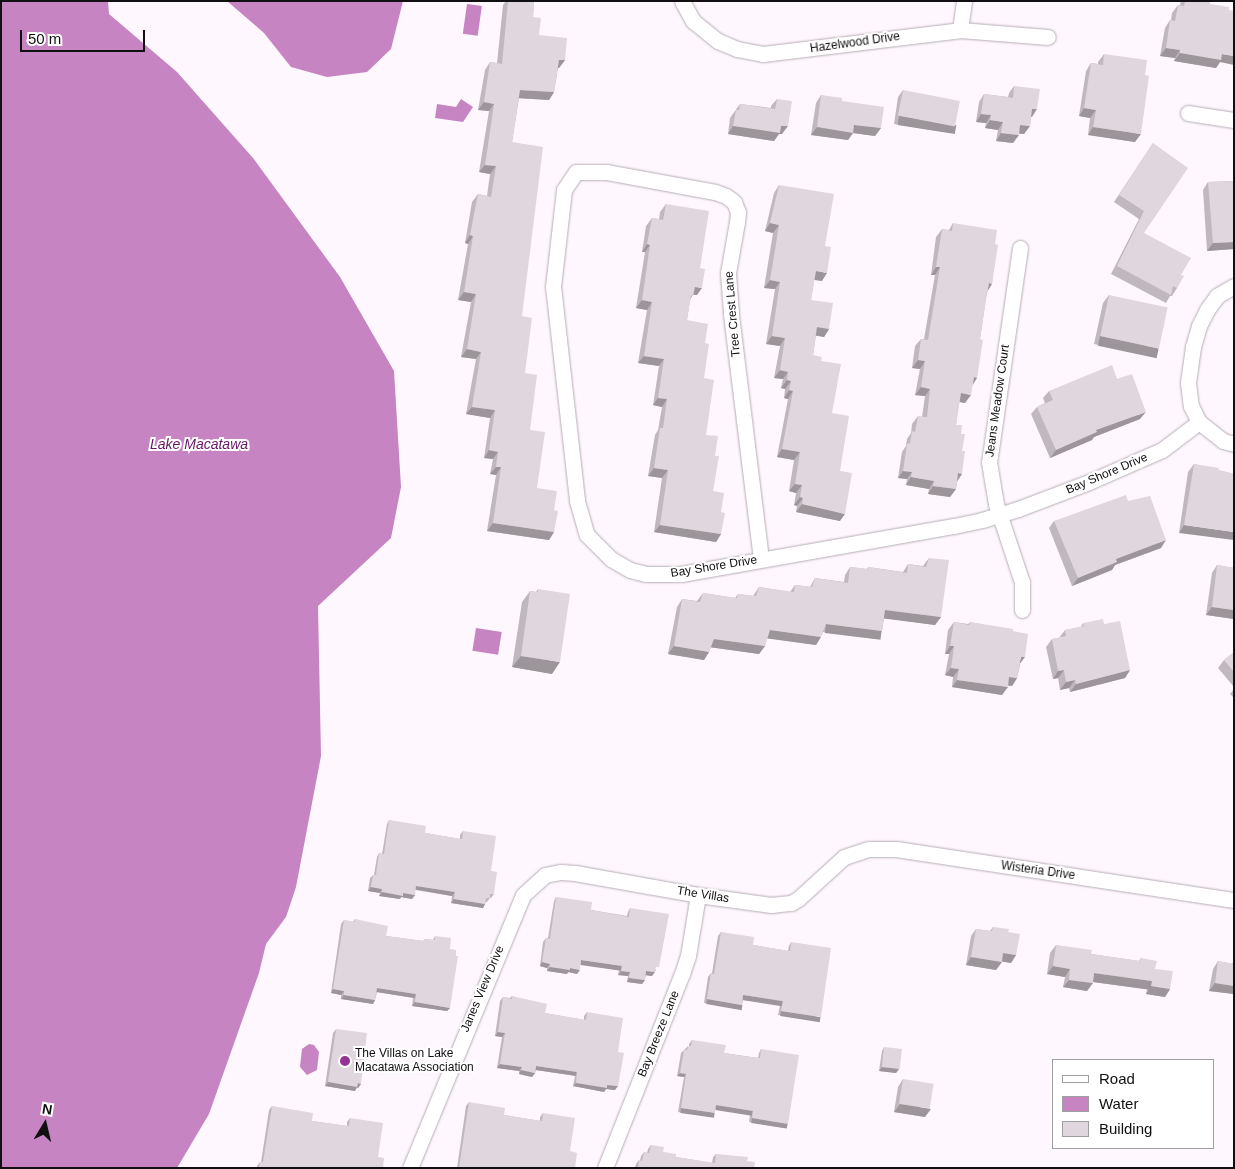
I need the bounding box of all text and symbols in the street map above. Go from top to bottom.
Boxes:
scale bar [22,20,148,52]
text: 50 m [28,30,61,47]
street label: Hazelwood Drive [809,30,901,56]
street label: Tree Crest Lane [722,270,744,358]
street label: Jeans Meadow Court [983,344,1013,458]
water label: Lake Macatawa [150,436,248,452]
street label: Bay Shore Drive [1064,450,1150,498]
street label: Bay Shore Drive [670,553,758,581]
street label: Wisteria Drive [1000,859,1076,883]
street label: The Villas [676,884,730,906]
street label: Janes View Drive [458,944,508,1034]
street label: Bay Breeze Lane [635,989,683,1079]
place label: The Villas on Lake Macatawa Association [355,1047,474,1075]
marker: The Villas on Lake Macatawa Association [339,1055,351,1067]
legend [1052,1059,1215,1149]
text: Road [1099,1070,1135,1087]
text: Water [1099,1095,1138,1112]
north arrow [20,1099,70,1149]
text: N [41,1100,54,1118]
text: Building [1099,1120,1152,1137]

